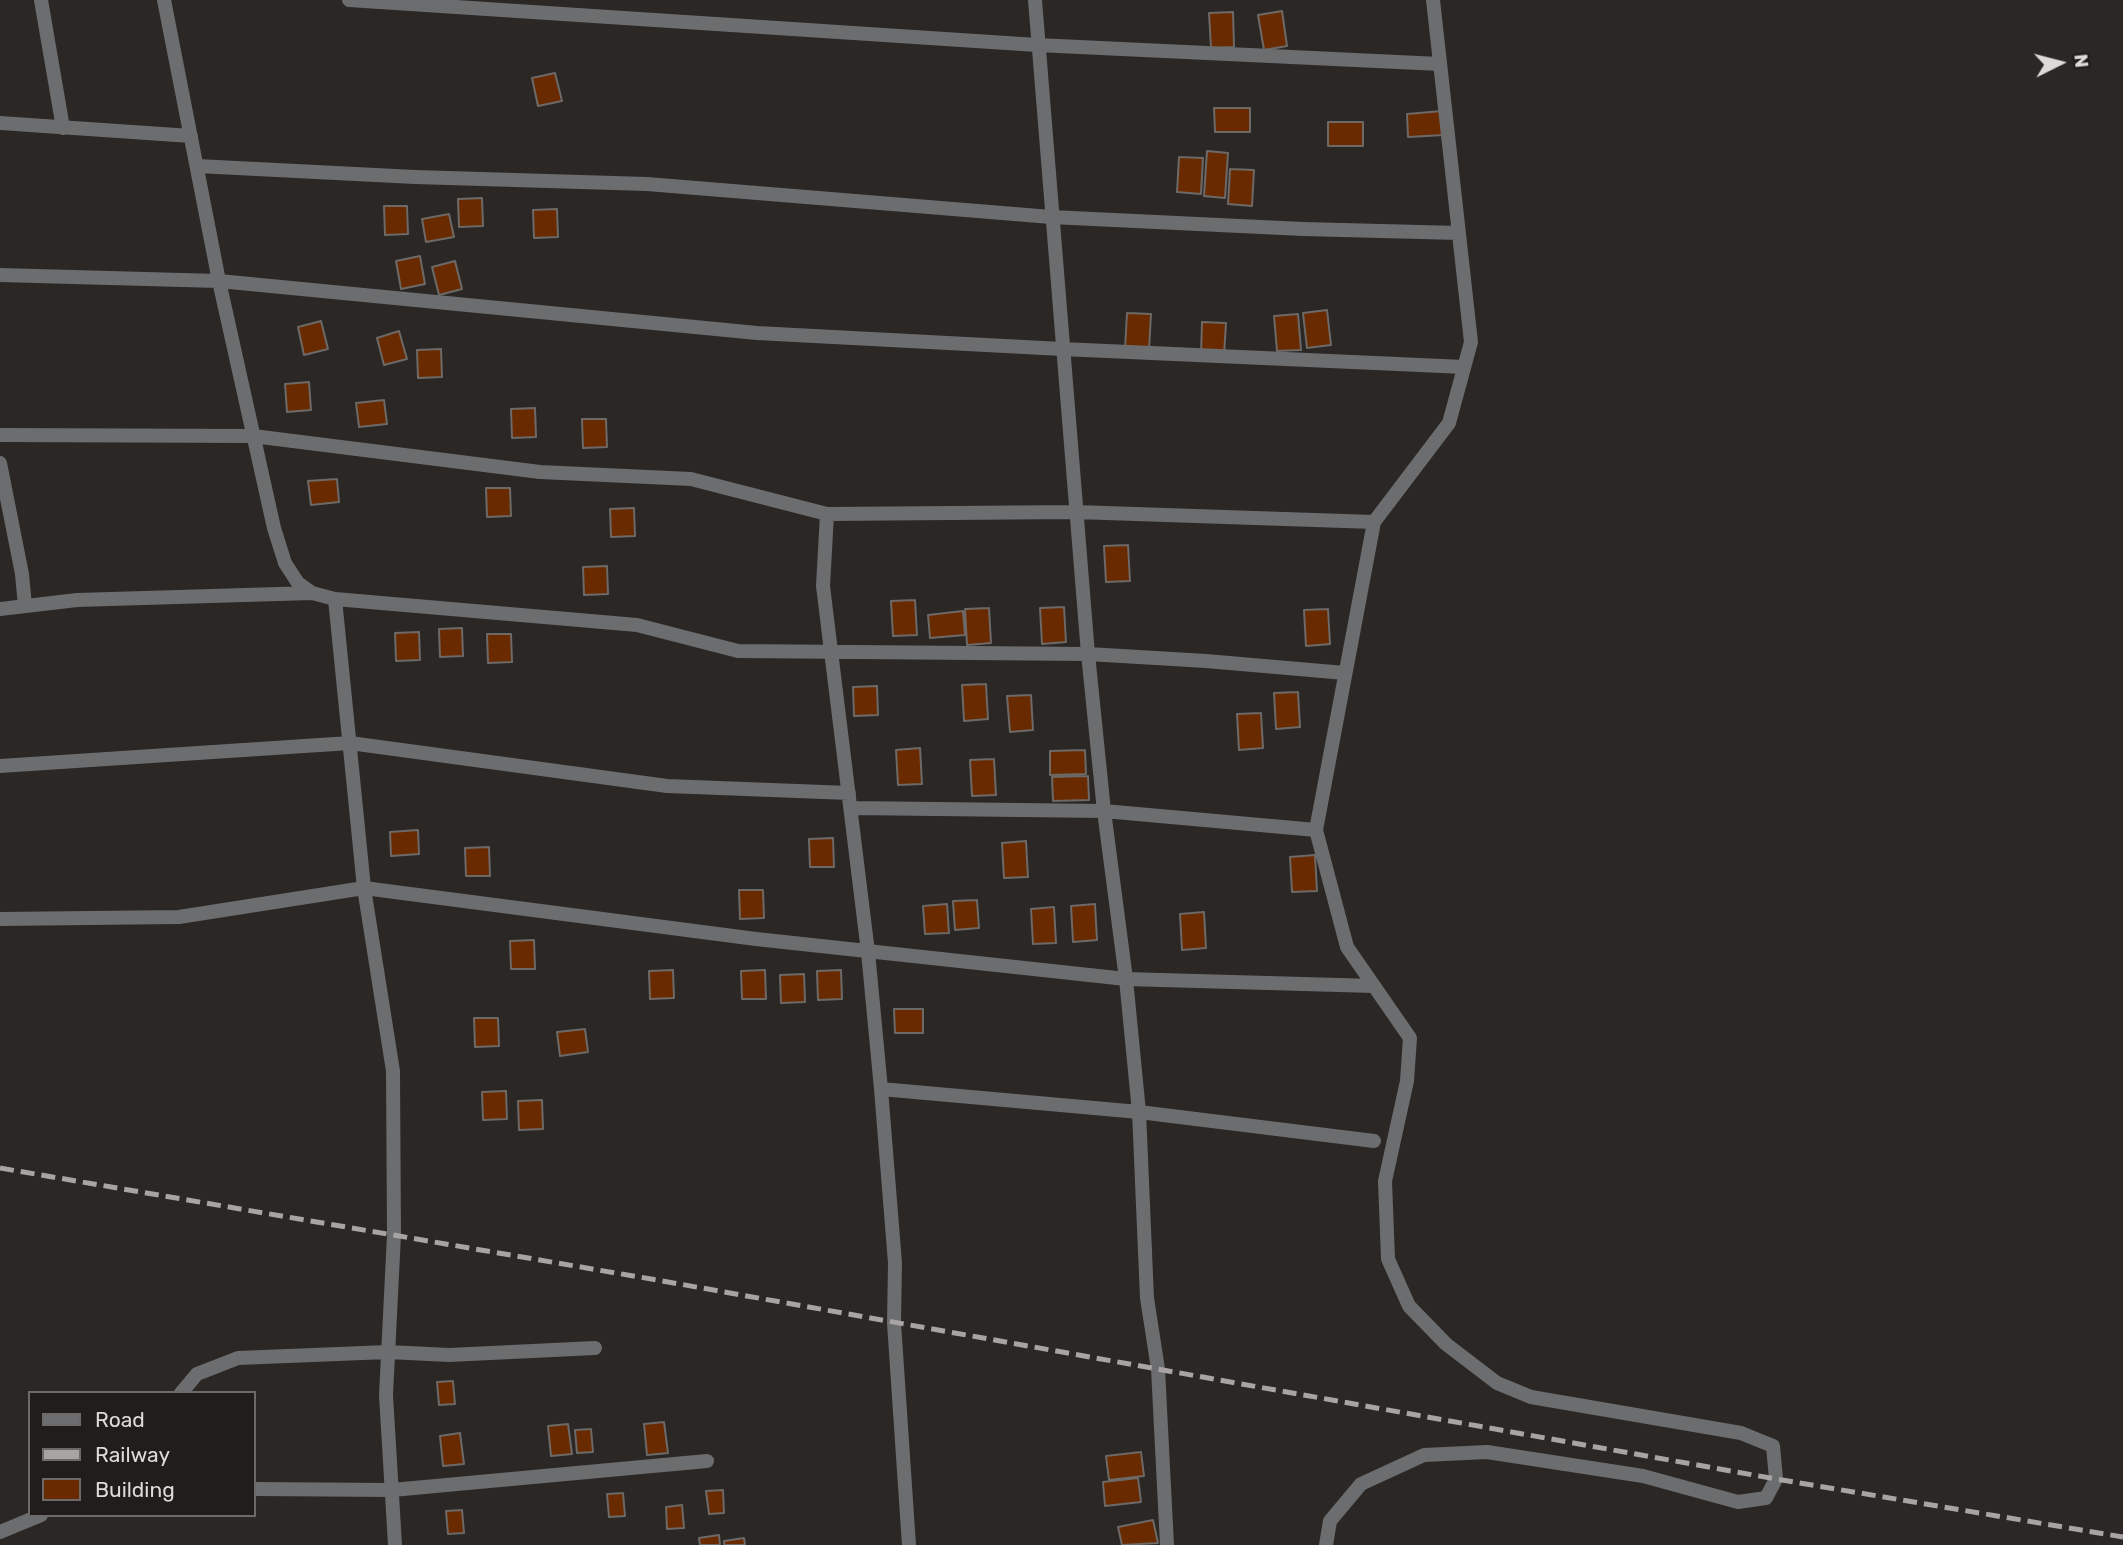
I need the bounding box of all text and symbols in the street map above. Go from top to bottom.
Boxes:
north arrow [2025,28,2095,98]
text: N [2069,53,2094,69]
legend [28,1391,256,1517]
text: Road [95,1407,145,1432]
text: Railway [95,1442,170,1467]
text: Building [95,1477,175,1502]

